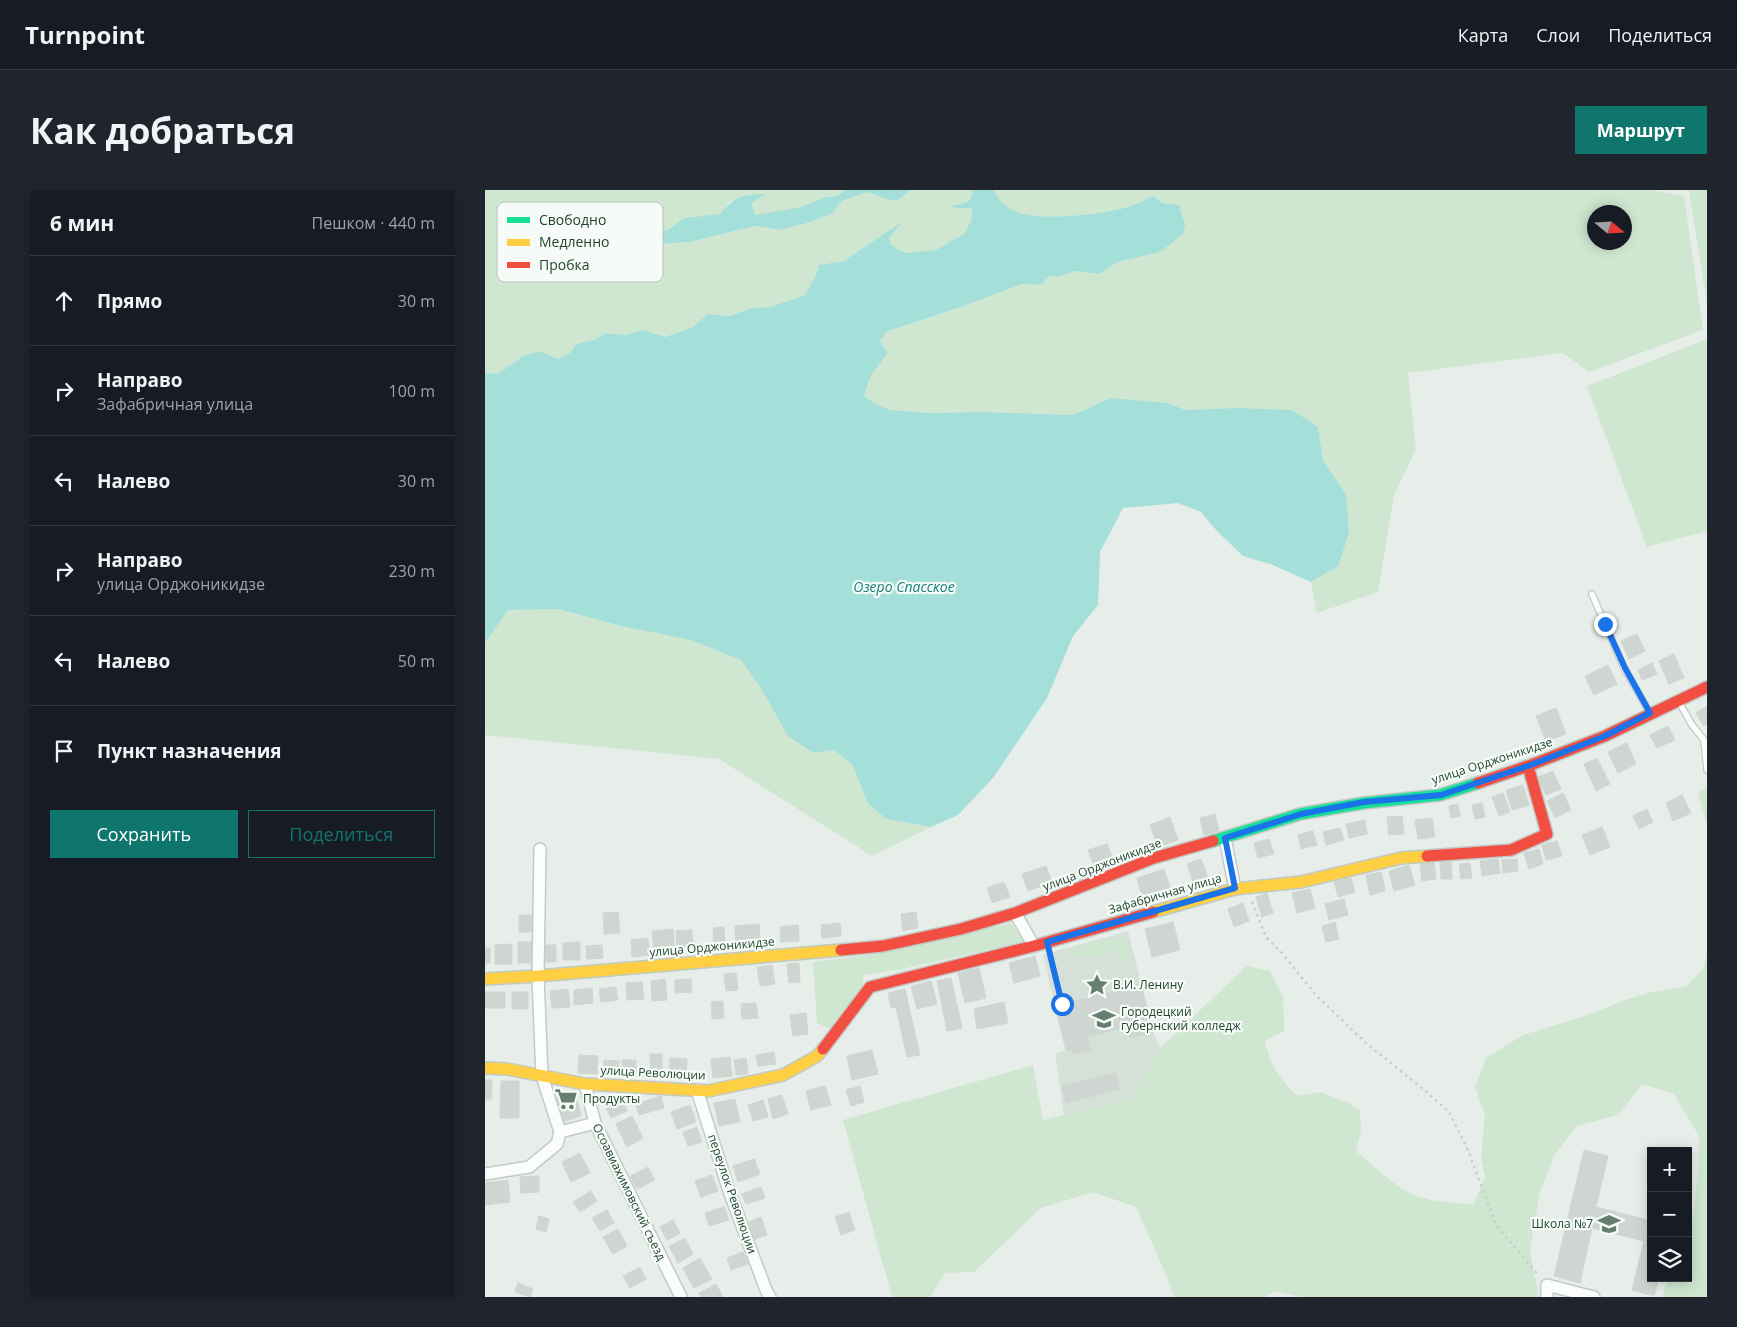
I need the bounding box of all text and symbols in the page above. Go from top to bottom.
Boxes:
text: Turnpoint [25,18,145,51]
text: Карта [1458,23,1508,47]
text: Слои [1536,23,1580,47]
text: Поделиться [1608,23,1712,47]
button: Маршрут [1575,106,1707,154]
text: Как добраться [30,107,295,154]
legend [497,202,663,282]
north arrow [1587,205,1632,250]
text: 6 мин [50,209,114,237]
text: Свободно [539,210,606,229]
text: Пешком · 440 m [312,212,435,234]
text: Медленно [539,232,610,251]
text: Пробка [539,255,590,274]
icon: ahead [50,287,78,315]
text: Прямо [97,288,162,314]
text: 30 m [398,290,435,312]
text: Направо [97,367,183,393]
icon: right [50,377,78,405]
text: 100 m [389,380,435,402]
text: Зафабричная улица [97,393,253,415]
icon: left [50,467,78,495]
text: Налево [97,468,170,494]
text: 30 m [398,470,435,492]
text: Направо [97,547,183,573]
icon: right [50,557,78,585]
text: 230 m [389,560,435,582]
text: улица Орджоникидзе [97,573,265,595]
water label: Озеро Спасское [853,577,955,596]
route end [1594,613,1617,636]
icon: left [50,647,78,675]
text: Налево [97,648,170,674]
text: 50 m [398,650,435,672]
street label: улица Орджоникидзе [1429,733,1555,788]
icon: arrive [50,737,78,765]
text: Пункт назначения [97,738,282,764]
button: Сохранить [50,810,238,858]
button: Поделиться [248,810,435,858]
street label: улица Орджоникидзе [1040,834,1164,895]
street label: Зафабричная улица [1106,869,1223,918]
street label: улица Орджоникидзе [649,933,776,960]
place icon: В.И. Ленину [1084,972,1110,998]
place label: В.И. Ленину [1113,976,1184,993]
route start [1051,993,1074,1016]
place label: Городецкий губернский колледж [1121,1003,1241,1034]
school or university icon: Городецкий губернский колледж [1091,1006,1117,1032]
street label: улица Революции [600,1061,706,1084]
supermarket icon: Продукты [553,1086,579,1112]
place label: Продукты [583,1090,640,1107]
street label: Осоавиахимовский съезд [589,1120,670,1263]
street label: переулок Революции [704,1132,761,1256]
map controls [1647,1147,1692,1282]
button: + [1647,1147,1692,1192]
button: − [1647,1192,1692,1237]
school or university icon: Школа №7 [1596,1211,1622,1237]
place label: Школа №7 [1531,1215,1593,1232]
button: layers [1647,1237,1692,1282]

